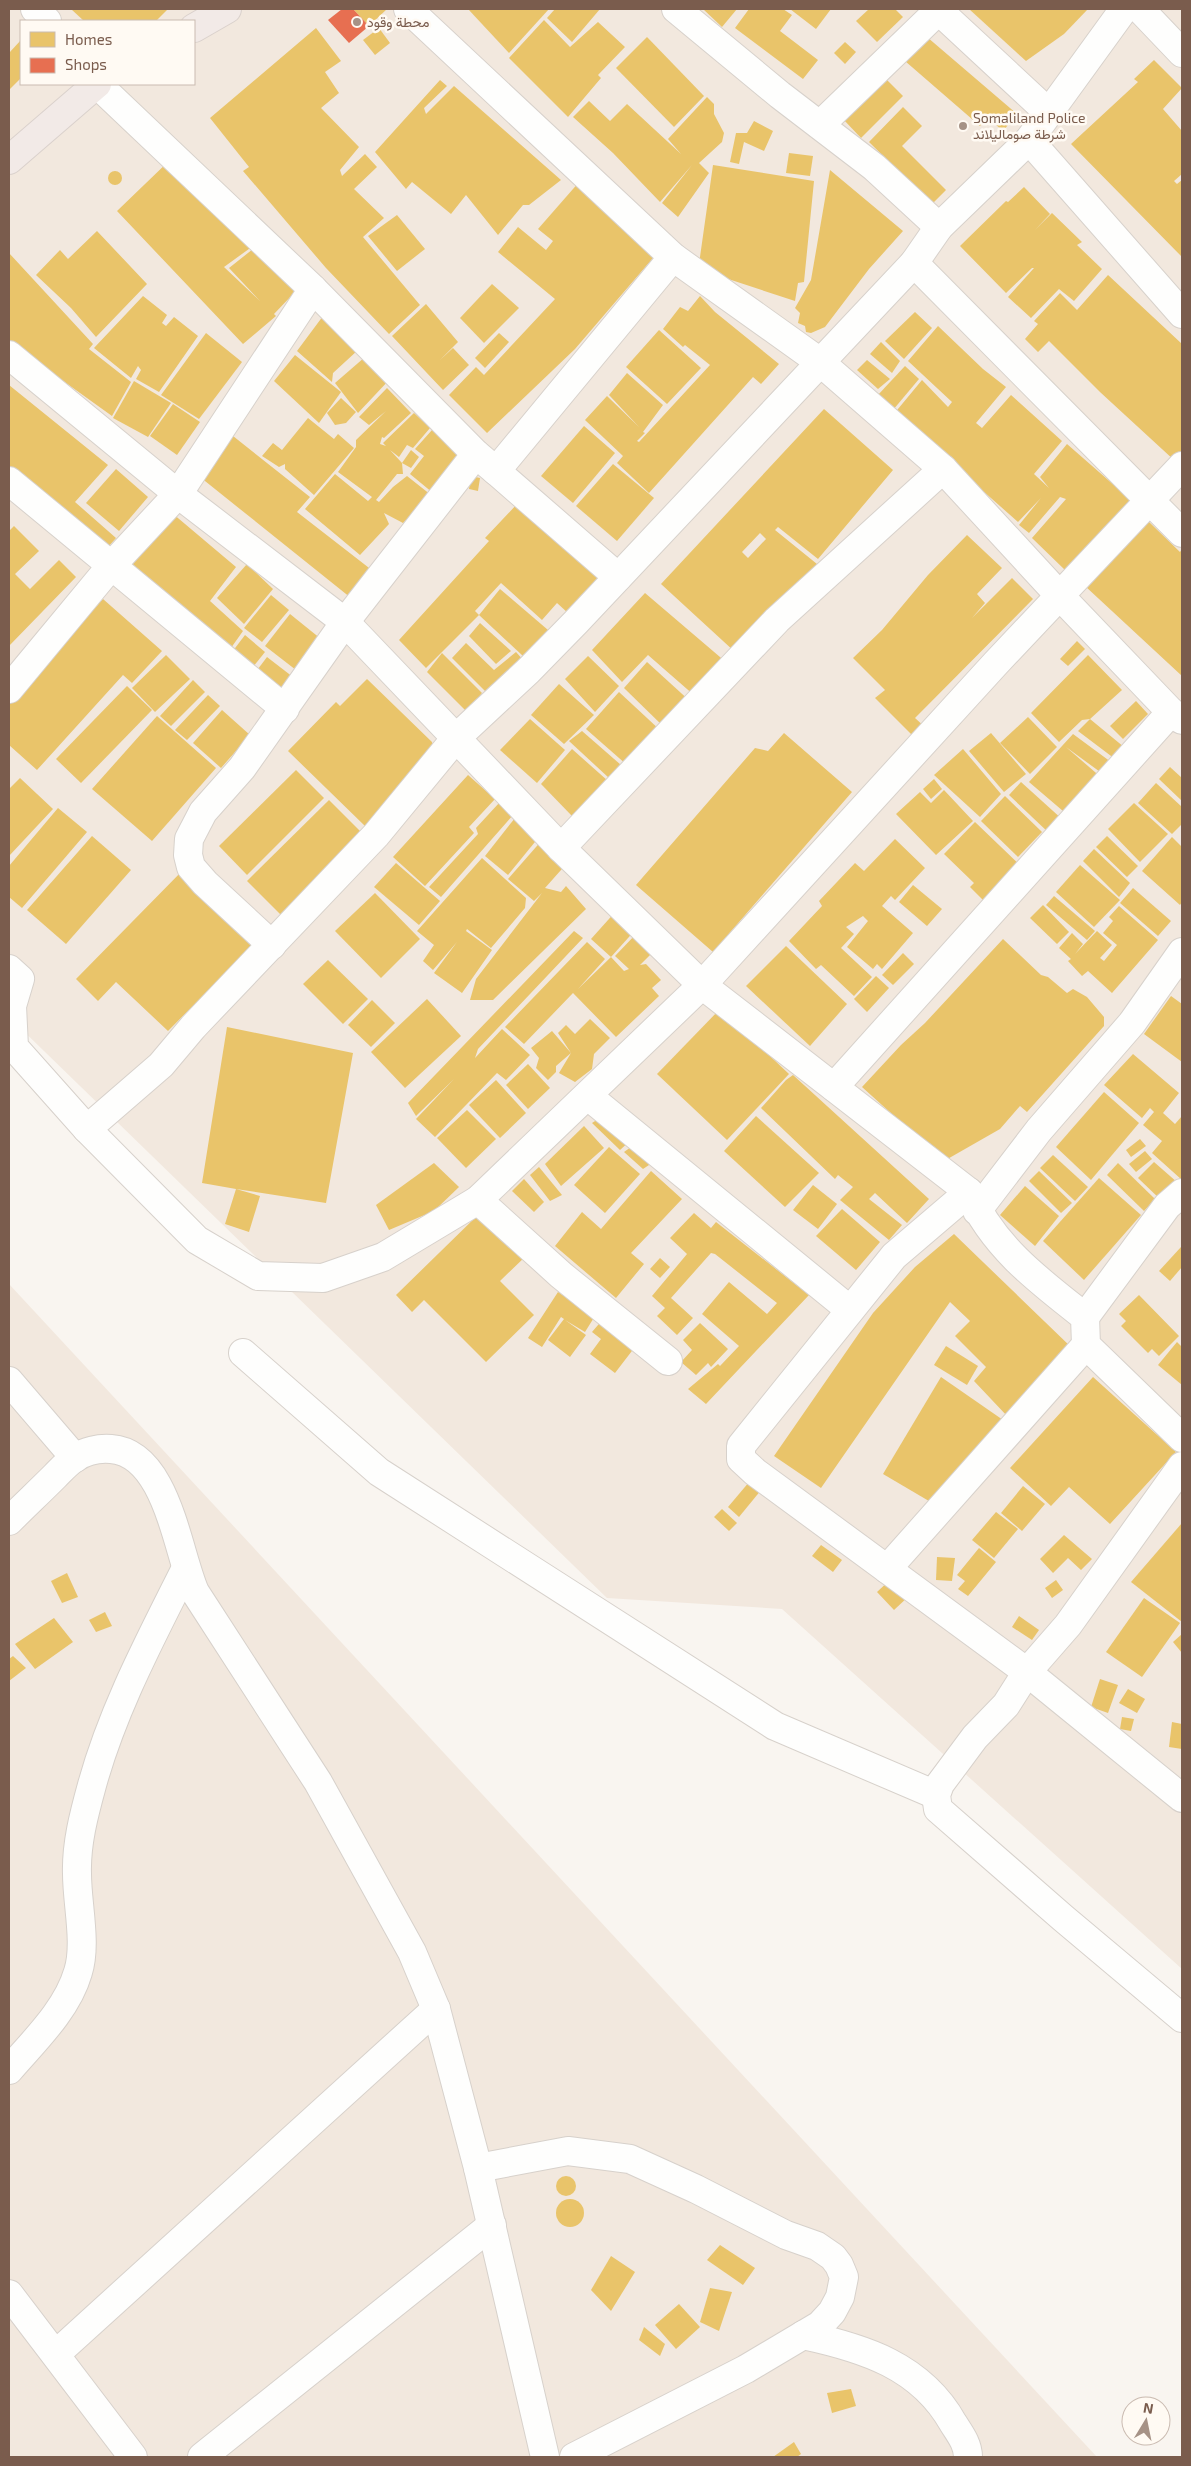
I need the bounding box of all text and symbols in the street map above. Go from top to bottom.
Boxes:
place label: محطة وقود [367,13,429,31]
marker: محطة وقود [351,16,363,28]
legend [20,20,195,85]
text: Homes [65,30,112,48]
text: Shops [65,55,107,73]
place label: Somaliland Police شرطة صوماليلاند [973,109,1086,143]
marker: Somaliland Police شرطة صوماليلاند [957,120,969,132]
north arrow [1121,2396,1171,2446]
text: N [1142,2398,1155,2417]

